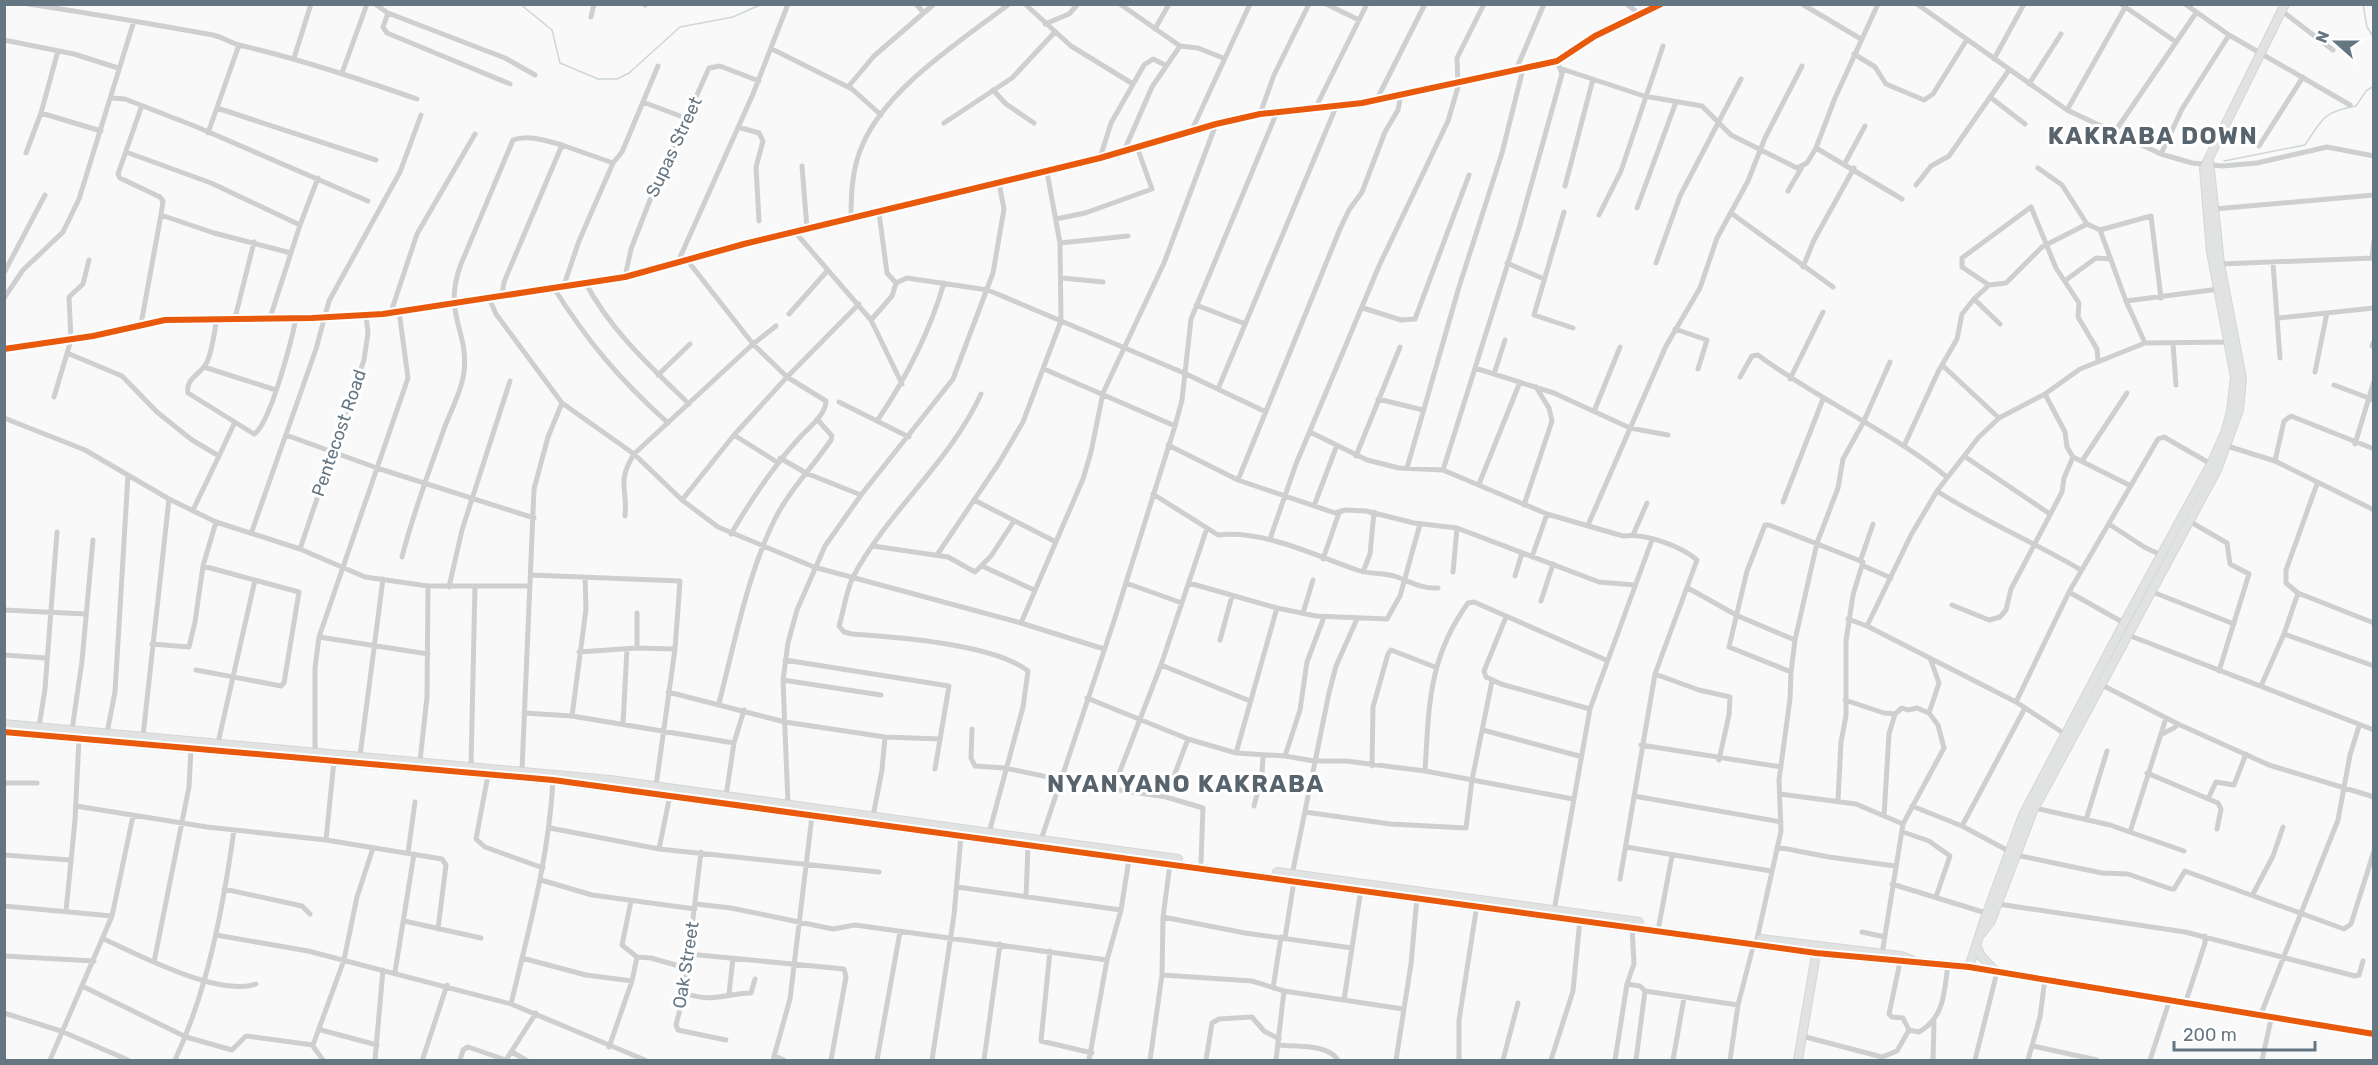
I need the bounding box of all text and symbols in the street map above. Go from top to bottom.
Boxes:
north arrow [2306,12,2366,72]
text: N [2312,28,2333,46]
street label: Supas Street [641,93,707,201]
district label: KAKRABA DOWN [2048,122,2258,150]
street label: Pentecost Road [307,367,371,499]
district label: NYANYANO KAKRABA [1047,770,1325,798]
street label: Oak Street [668,920,704,1010]
scale bar [2174,1014,2315,1052]
text: 200 m [2183,1024,2237,1046]

